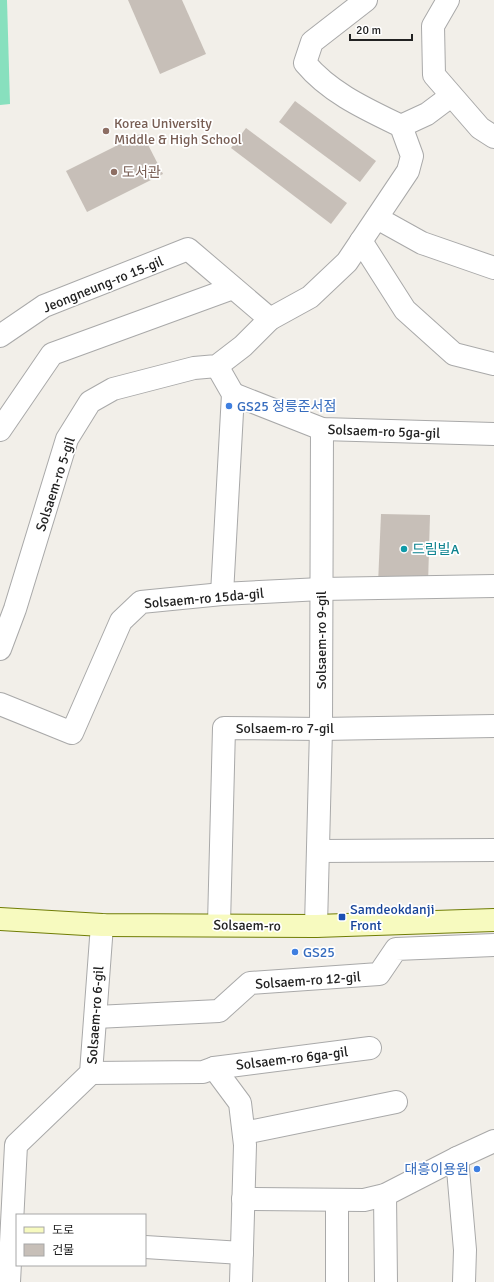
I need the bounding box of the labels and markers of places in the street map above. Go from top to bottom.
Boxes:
place label: Korea University Middle & High School [114,115,242,148]
marker: Korea University Middle & High School [101,126,111,136]
place label: 도서관 [122,164,161,181]
marker: 도서관 [109,167,119,177]
place label: GS25 정릉준서점 [237,398,336,415]
marker: GS25 정릉준서점 [224,401,234,411]
place label: 드림빌A [412,541,460,558]
marker: 드림빌A [399,544,409,554]
place label: Samdeokdanji Front [350,901,434,934]
marker: Samdeokdanji Front [337,912,347,922]
place label: GS25 [303,944,335,961]
marker: GS25 [290,947,300,957]
place label: 대흥이용원 [405,1161,469,1178]
marker: 대흥이용원 [472,1164,482,1174]

